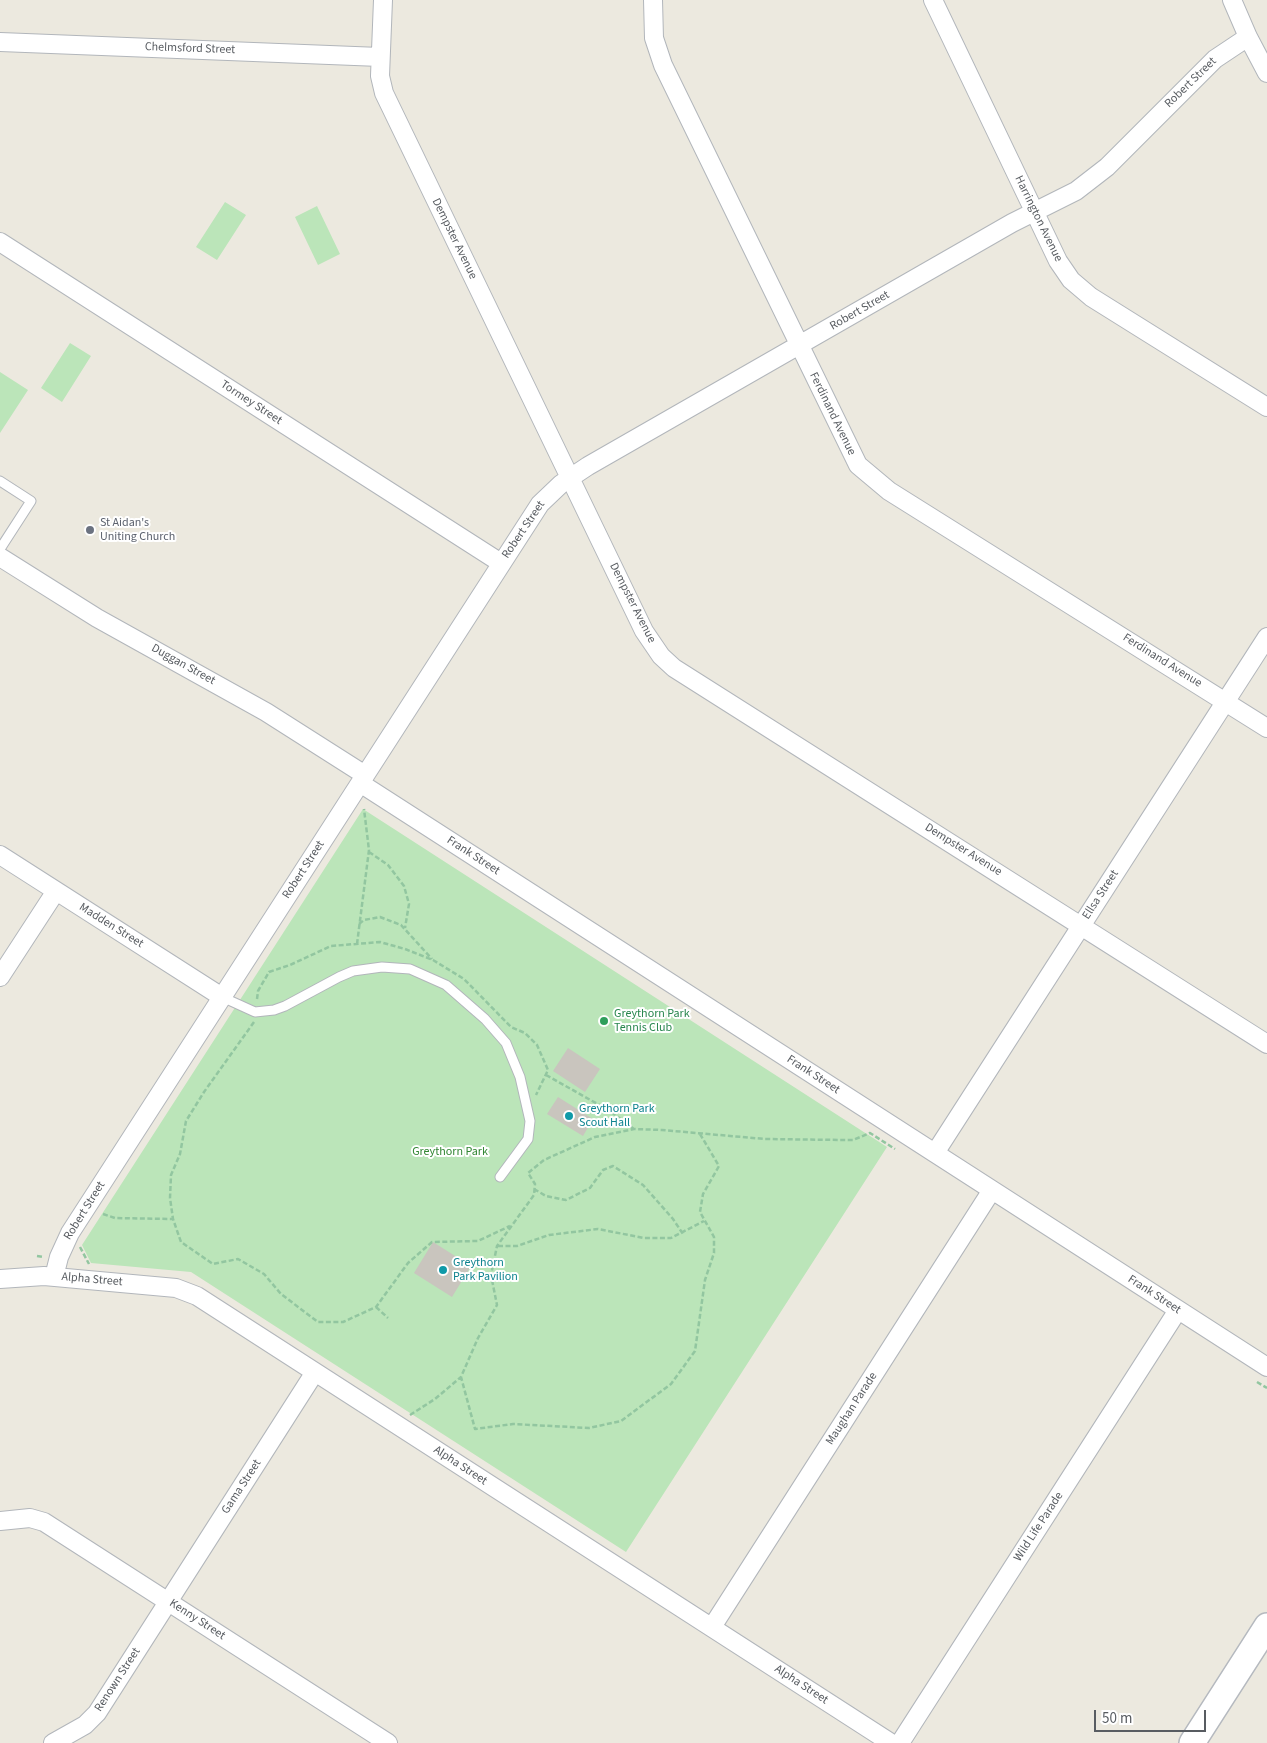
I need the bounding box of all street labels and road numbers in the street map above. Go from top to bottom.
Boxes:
street label: Chelmsford Street [145,40,235,58]
street label: Robert Street [1162,55,1220,111]
street label: Harrington Avenue [1011,174,1065,264]
street label: Dempster Avenue [428,196,480,282]
street label: Robert Street [828,288,892,334]
street label: Ferdinand Avenue [806,370,858,458]
street label: Tormey Street [218,378,284,428]
street label: Robert Street [499,498,549,562]
street label: Dempster Avenue [606,560,658,646]
street label: Ferdinand Avenue [1120,631,1204,691]
street label: Duggan Street [149,642,217,688]
street label: Dempster Avenue [922,821,1004,879]
street label: Frank Street [444,833,502,879]
street label: Robert Street [280,838,328,902]
street label: Ellsa Street [1080,868,1122,922]
street label: Madden Street [76,901,146,951]
street label: Frank Street [784,1052,842,1098]
street label: Robert Street [61,1179,109,1243]
street label: Alpha Street [61,1270,123,1290]
street label: Frank Street [1125,1272,1183,1318]
street label: Maughan Parade [823,1370,881,1448]
street label: Alpha Street [430,1443,490,1489]
street label: Gama Street [219,1457,265,1517]
street label: Wild Life Parade [1011,1490,1067,1564]
street label: Kenny Street [166,1597,228,1643]
street label: Renown Street [92,1645,144,1715]
street label: Alpha Street [771,1662,831,1708]

